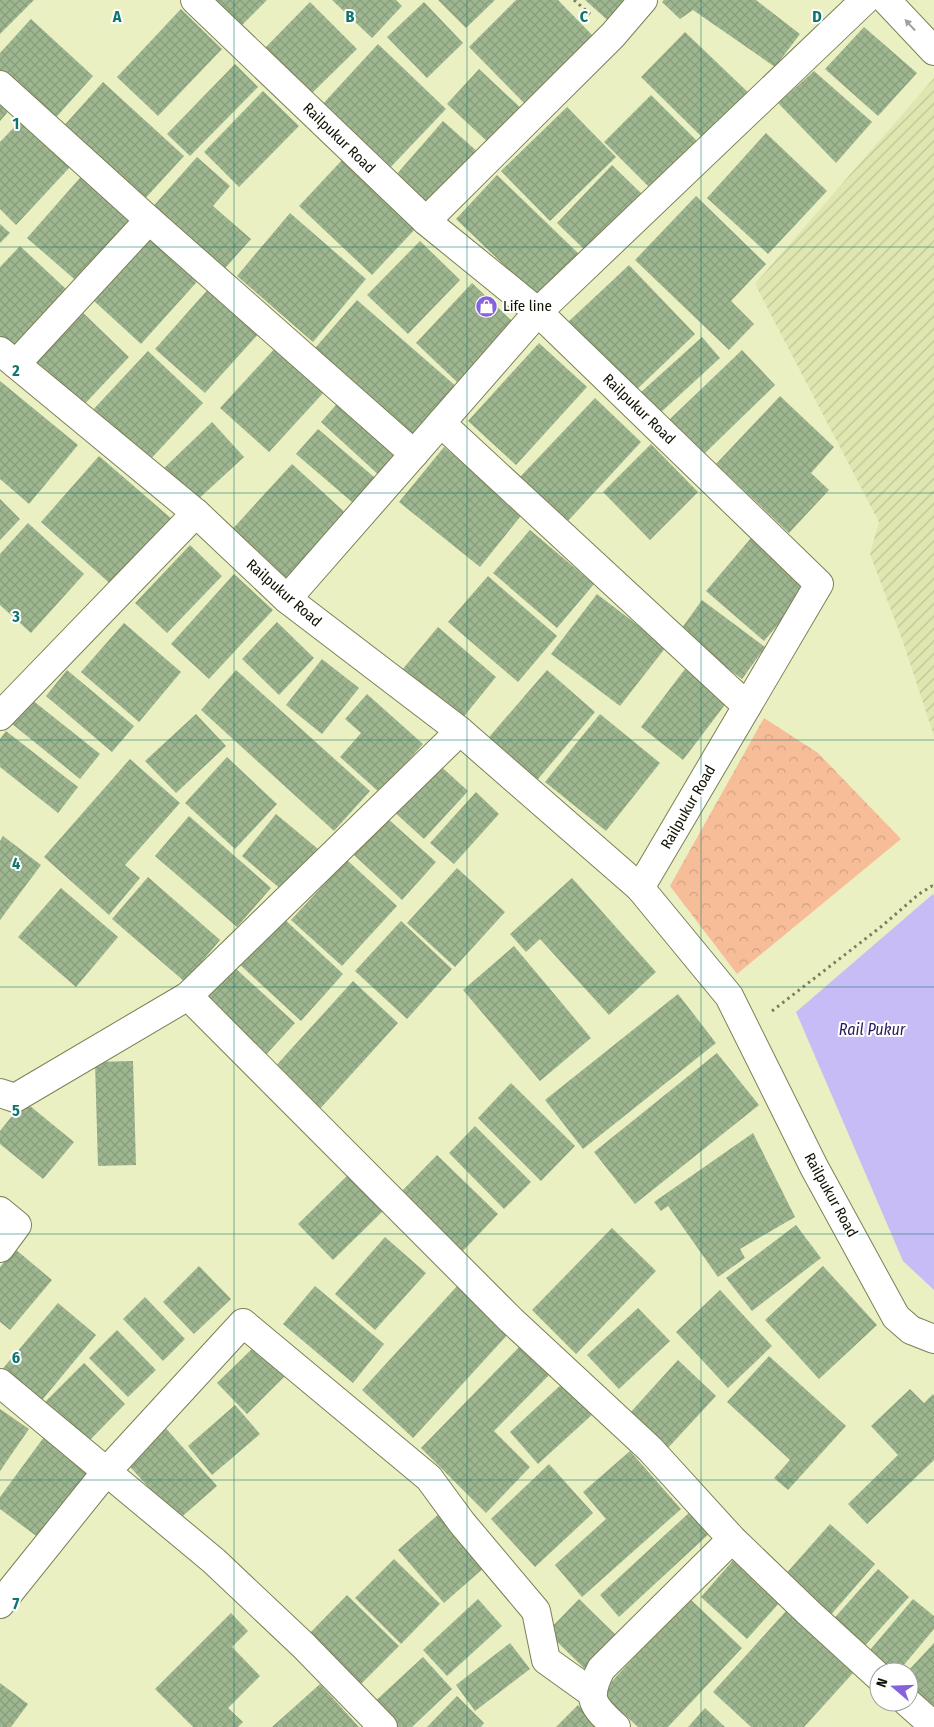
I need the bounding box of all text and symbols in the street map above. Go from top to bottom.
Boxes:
text: A [112,7,122,26]
text: B [346,7,355,26]
text: C [580,7,589,26]
text: D [812,7,822,26]
one-way arrow [904,20,916,32]
street label: Railpukur Road [299,99,379,177]
text: 1 [13,114,19,133]
shop icon: Life line [475,294,499,318]
place label: Life line [503,297,552,315]
text: 2 [11,361,20,380]
street label: Railpukur Road [599,370,679,448]
street label: Railpukur Road [243,556,325,630]
text: 3 [11,607,20,626]
street label: Railpukur Road [657,762,719,852]
text: 4 [12,854,20,873]
water label: Rail Pukur [839,1020,906,1039]
text: 5 [12,1101,20,1120]
street label: Railpukur Road [800,1150,862,1240]
text: 6 [12,1348,20,1367]
text: 7 [13,1594,20,1613]
north arrow [869,1662,919,1712]
text: N [873,1676,892,1690]

